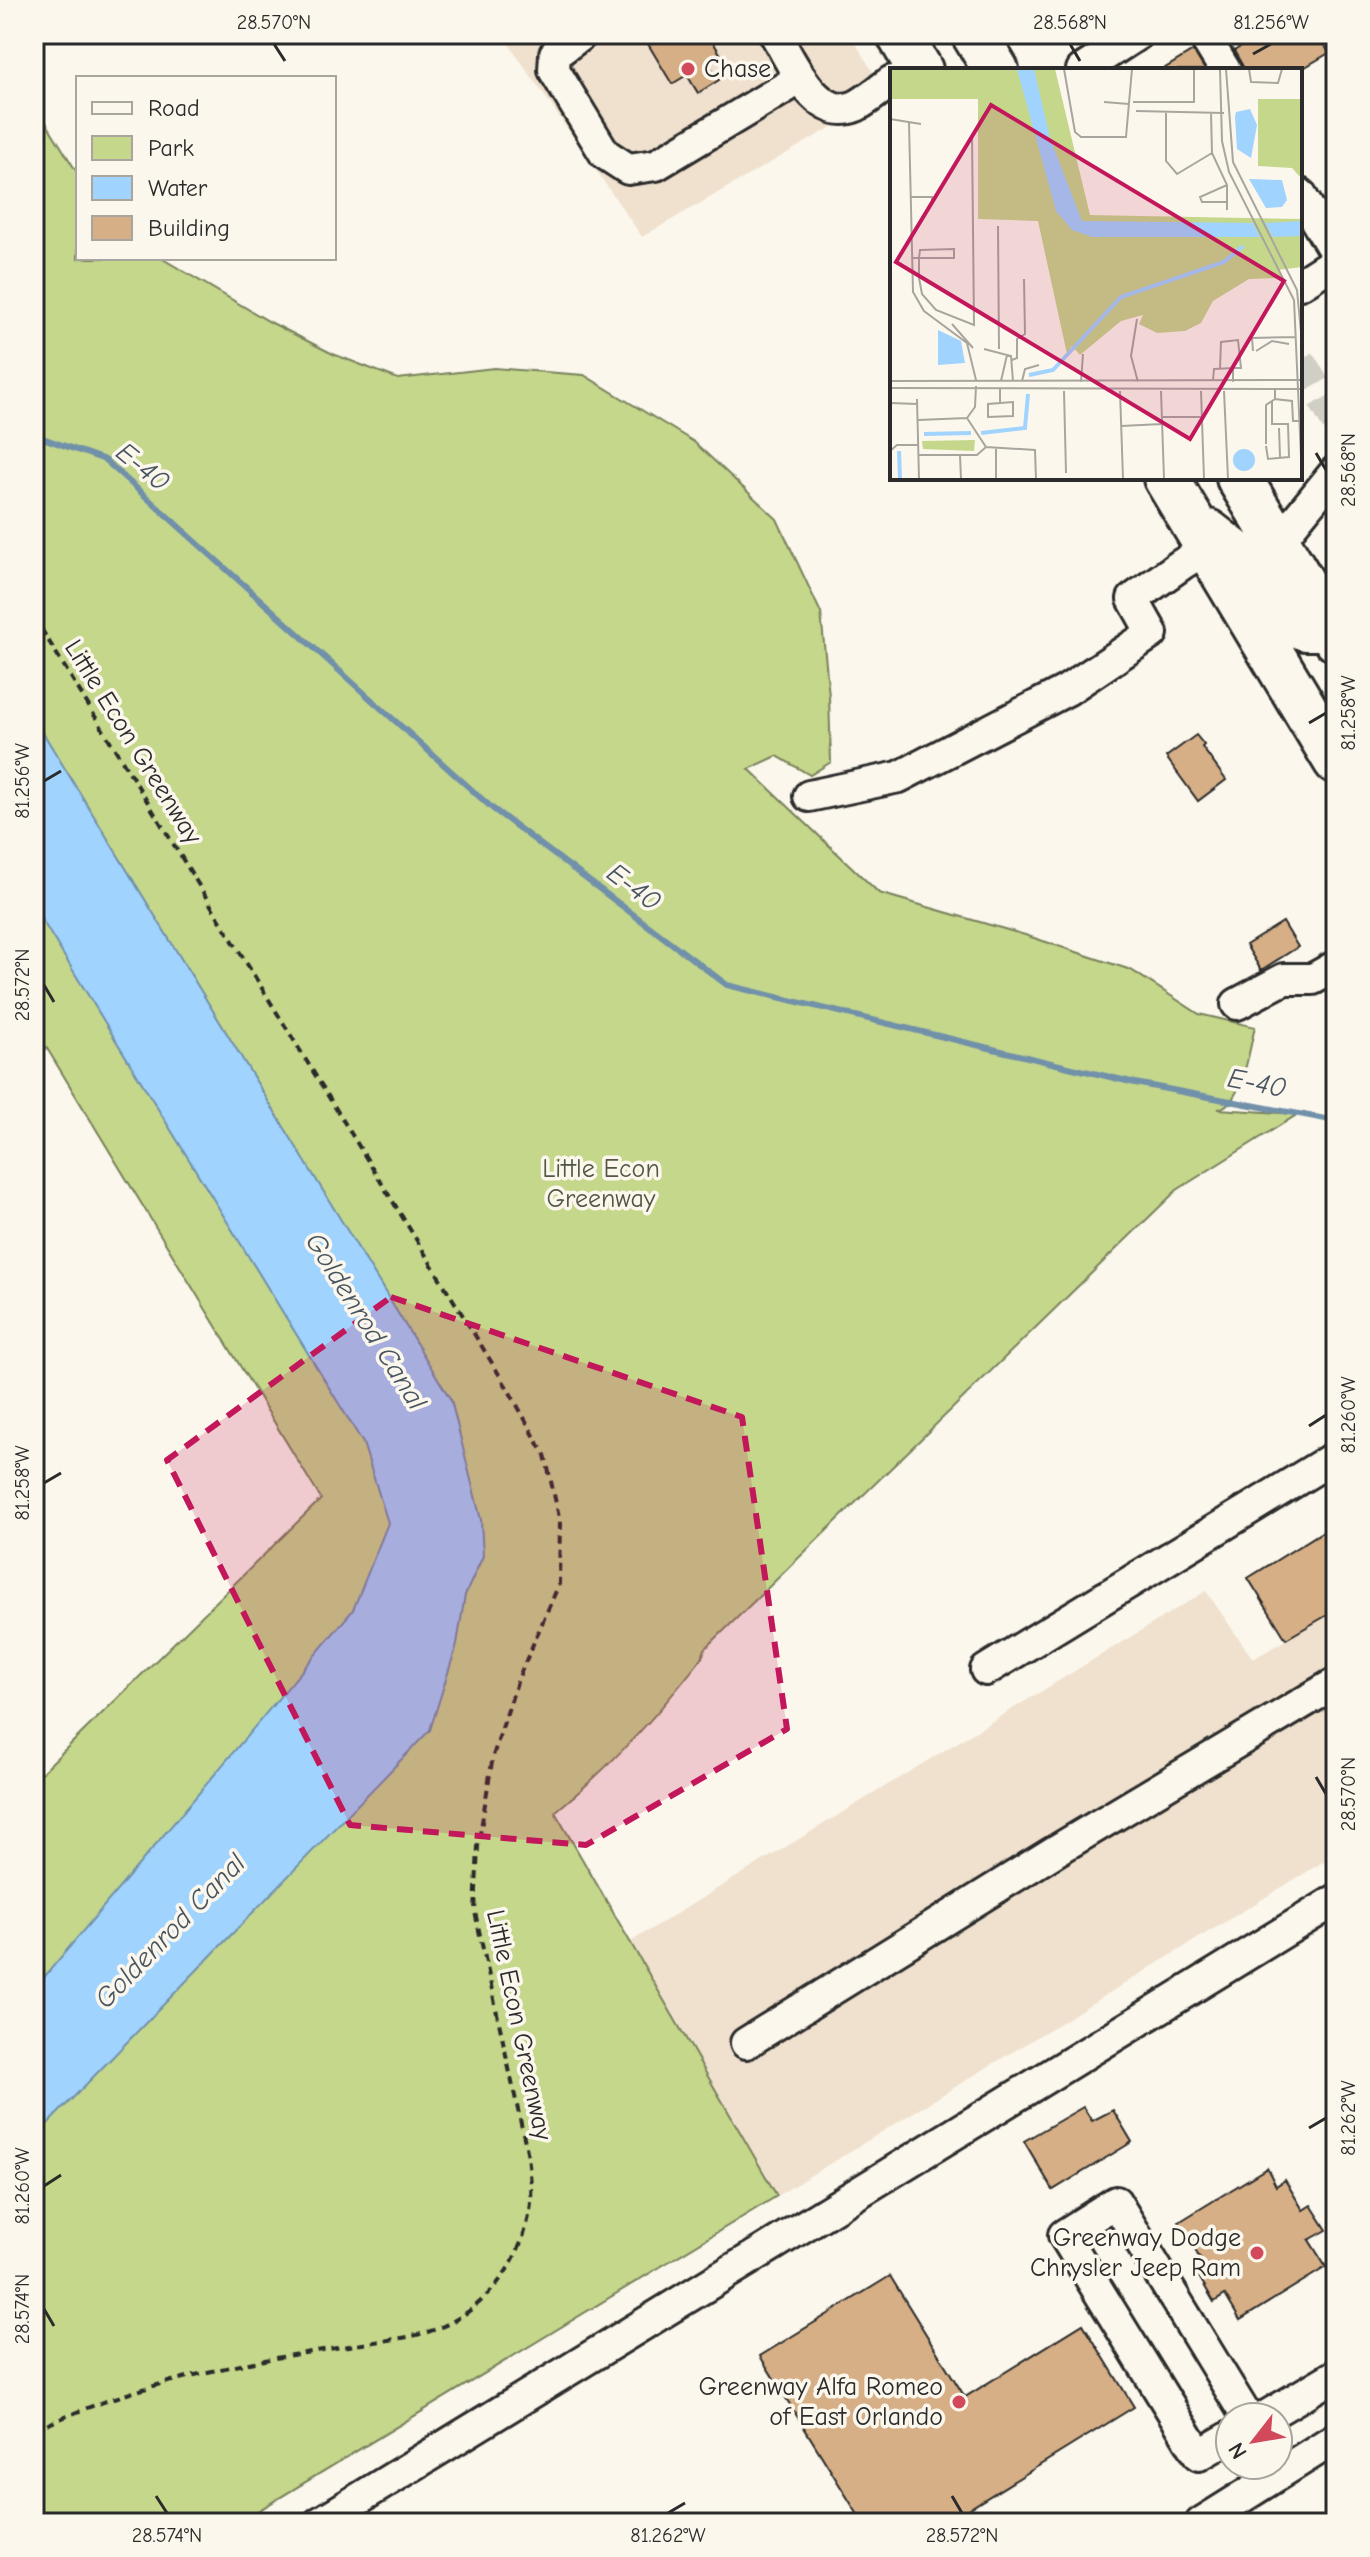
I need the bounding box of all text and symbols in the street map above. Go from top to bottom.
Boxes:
text: 28.570°N [237,11,311,34]
text: 28.568°N [1033,11,1107,34]
text: 81.256°W [1233,11,1310,34]
place label: Chase [704,54,771,84]
marker: Chase [679,60,697,78]
inset map [890,68,1302,480]
legend [76,76,336,260]
text: Road [148,94,200,122]
text: Park [148,134,194,162]
text: Water [148,174,208,202]
text: Building [148,214,230,242]
text: 28.568°N [1337,433,1360,507]
water label: E-40 [110,436,176,498]
street label: Little Econ Greenway [58,634,208,850]
text: 81.258°W [1337,675,1360,751]
text: 81.256°W [11,742,34,819]
water label: E-40 [601,856,667,918]
text: 28.572°N [11,949,34,1021]
water label: E-40 [1225,1062,1289,1104]
park label: Little Econ Greenway [542,1154,660,1214]
water label: Goldenrod Canal [299,1227,434,1416]
text: 81.260°W [1337,1376,1360,1454]
text: 81.258°W [11,1445,34,1521]
text: 28.570°N [1337,1757,1360,1831]
water label: Goldenrod Canal [88,1846,252,2015]
street label: Little Econ Greenway [480,1907,558,2144]
text: 81.262°W [1337,2080,1360,2156]
text: 81.260°W [11,2147,34,2225]
place label: Greenway Dodge Chrysler Jeep Ram [1030,2223,1241,2283]
marker: Greenway Dodge Chrysler Jeep Ram [1248,2244,1266,2262]
text: 28.574°N [11,2274,34,2344]
place label: Greenway Alfa Romeo of East Orlando [698,2372,943,2432]
marker: Greenway Alfa Romeo of East Orlando [950,2393,968,2411]
north arrow [1214,2401,1294,2481]
text: N [1223,2438,1253,2464]
text: 28.574°N [132,2524,202,2547]
text: 81.262°W [630,2524,706,2547]
text: 28.572°N [926,2524,998,2547]

